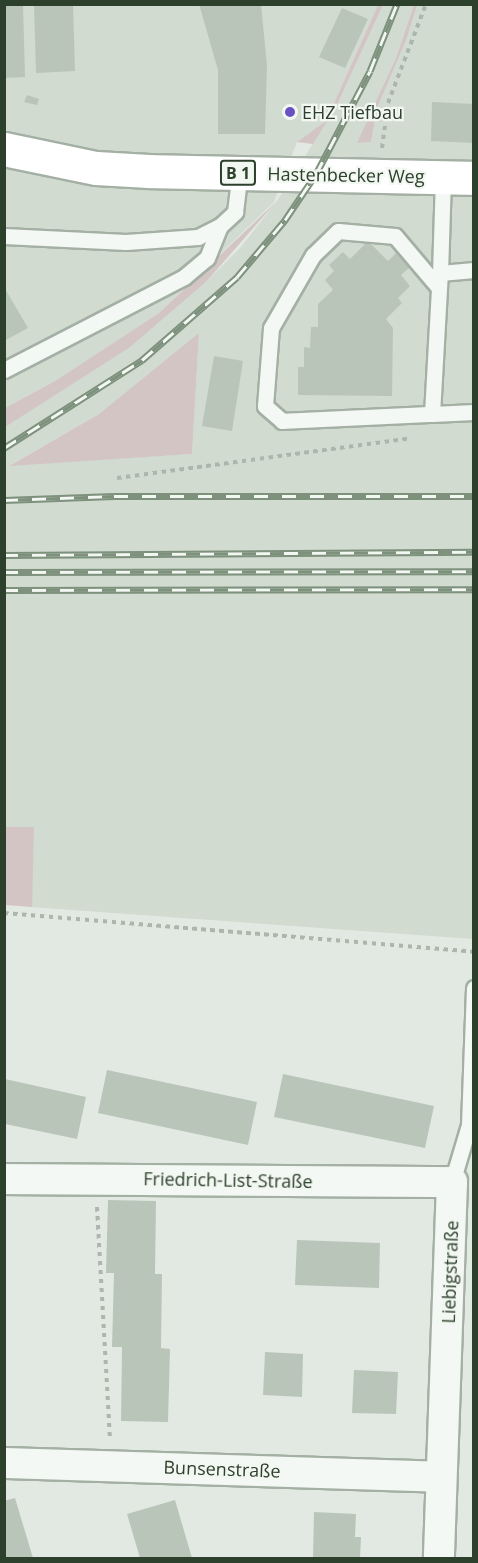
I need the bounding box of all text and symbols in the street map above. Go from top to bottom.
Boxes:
place label: EHZ Tiefbau [302,101,403,123]
marker: EHZ Tiefbau [283,105,297,119]
road number: B 1 [218,160,258,186]
street label: Hastenbecker Weg [267,163,425,187]
street label: Friedrich-List-Straße [143,1168,313,1192]
street label: Liebigstraße [437,1220,463,1324]
street label: Bunsenstraße [163,1456,281,1482]

